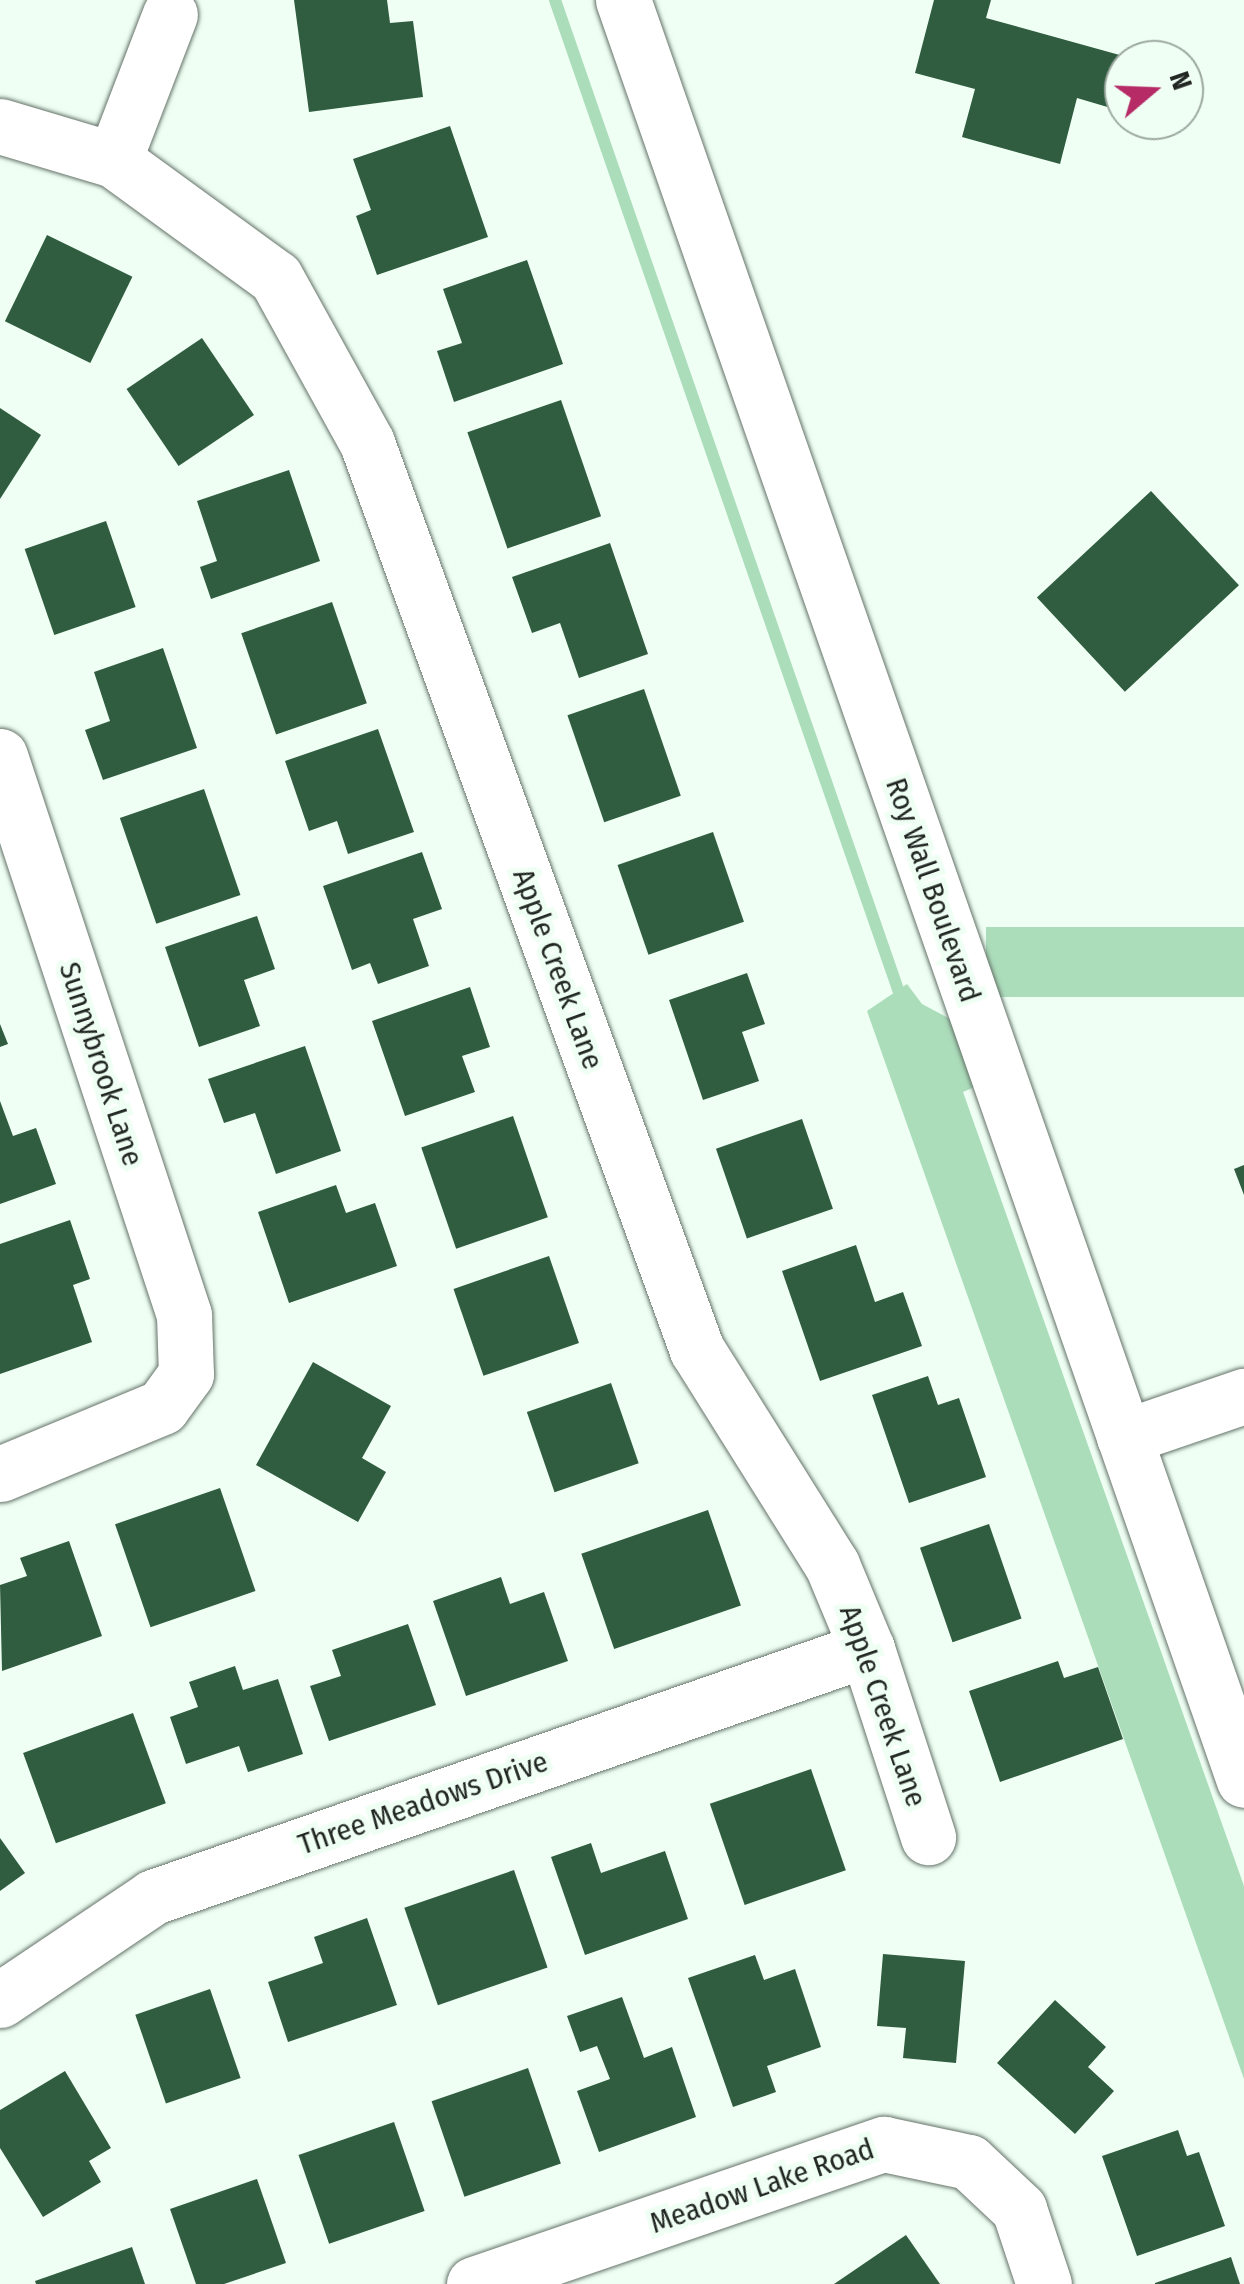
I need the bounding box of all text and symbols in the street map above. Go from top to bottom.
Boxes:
north arrow [1104,40,1204,140]
text: N [1163,67,1199,94]
street label: Roy Wall Boulevard [878,773,988,1007]
street label: Apple Creek Lane [505,864,611,1074]
street label: Sunnybrook Lane [51,958,151,1170]
street label: Apple Creek Lane [832,1600,934,1812]
street label: Three Meadows Drive [294,1743,552,1863]
street label: Meadow Lake Road [645,2131,879,2241]

